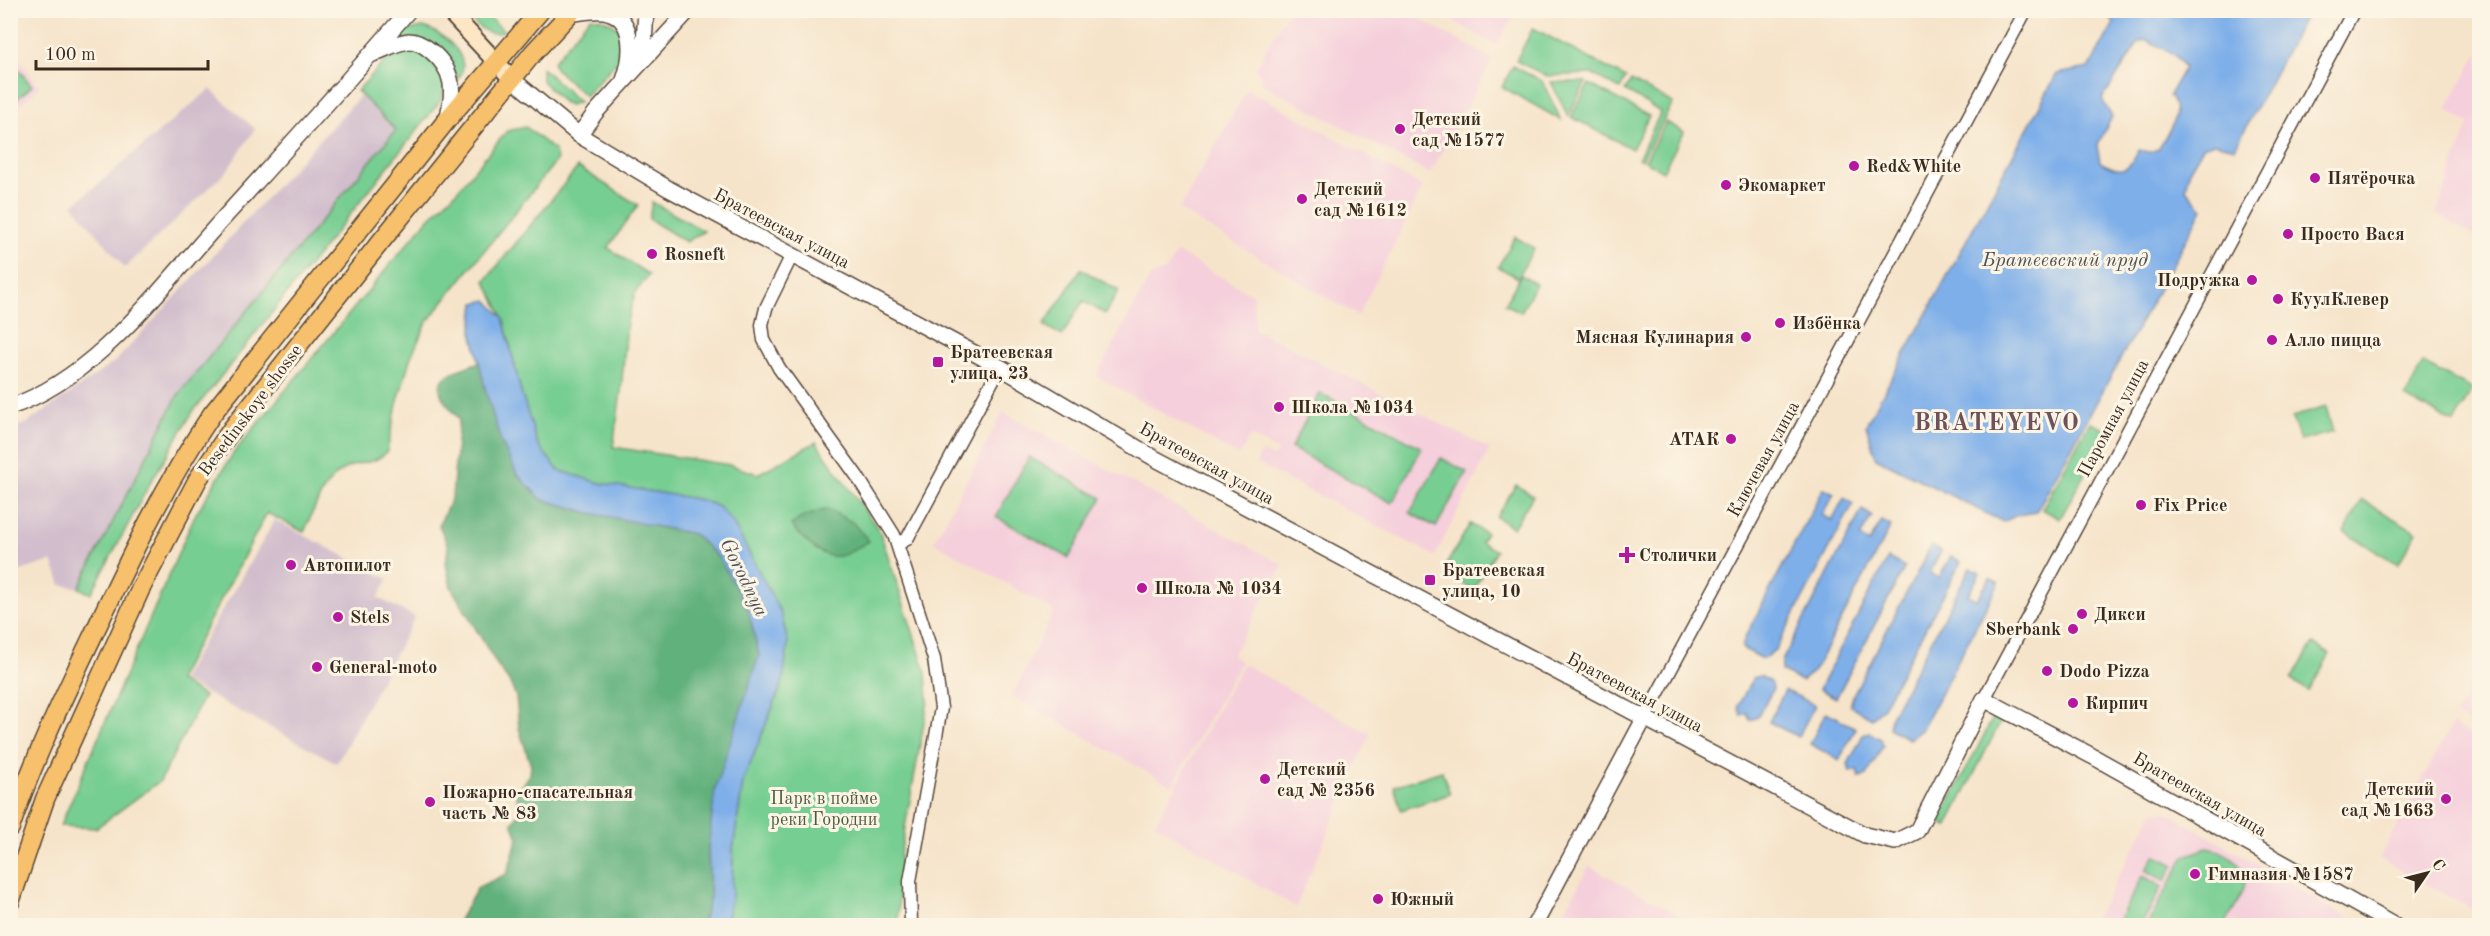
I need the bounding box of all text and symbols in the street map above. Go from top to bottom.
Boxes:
scale bar [36,33,208,71]
text: 100 m [45,46,96,64]
place label: Детский сад №1577 [1412,111,1505,150]
marker: Детский сад №1577 [1393,122,1407,136]
place label: Red&White [1866,158,1961,176]
marker: Red&White [1847,159,1861,173]
place label: Пятёрочка [2327,170,2415,188]
marker: Пятёрочка [2308,171,2322,185]
place label: Экомаркет [1738,177,1826,195]
marker: Экомаркет [1719,178,1733,192]
place label: Детский сад №1612 [1314,181,1407,220]
street label: Братеевская улица [711,186,852,272]
marker: Детский сад №1612 [1295,192,1309,206]
place label: Просто Вася [2300,226,2405,244]
marker: Просто Вася [2281,227,2295,241]
place label: Rosneft [664,246,726,264]
marker: Rosneft [645,247,659,261]
water label: Братеевский пруд [1981,251,2148,271]
place label: Подружка [2157,272,2240,290]
marker: Подружка [2245,273,2259,287]
place label: КуулКлевер [2290,291,2389,309]
marker: КуулКлевер [2271,292,2285,306]
place label: Избёнка [1792,315,1861,333]
marker: Избёнка [1773,316,1787,330]
place label: Мясная Кулинария [1576,329,1734,347]
marker: Мясная Кулинария [1739,330,1753,344]
place label: Алло пицца [2284,332,2381,350]
marker: Алло пицца [2265,333,2279,347]
street label: Besedinskoye shosse [196,342,306,480]
place label: Братеевская улица, 23 [950,344,1053,383]
marker: Братеевская улица, 23 [931,355,945,369]
street label: Паромная улица [2075,356,2153,480]
street label: Ключевая улица [1725,398,1803,520]
place label: Школа №1034 [1291,399,1414,417]
marker: Школа №1034 [1272,400,1286,414]
district label: BRATEYEVO [1914,412,2080,436]
street label: Братеевская улица [1136,419,1277,508]
place label: АТАК [1669,431,1719,449]
marker: АТАК [1724,432,1738,446]
place label: Fix Price [2153,497,2227,515]
marker: Fix Price [2134,498,2148,512]
water label: Gorodnya [716,535,771,621]
place label: Столички [1639,547,1717,565]
marker: Столички [1620,548,1634,562]
place label: Автопилот [303,557,391,575]
marker: Автопилот [284,558,298,572]
place label: Братеевская улица, 10 [1442,562,1545,601]
marker: Братеевская улица, 10 [1423,573,1437,587]
place label: Школа № 1034 [1154,580,1282,598]
marker: Школа № 1034 [1135,581,1149,595]
place label: Дикси [2094,606,2146,624]
marker: Дикси [2075,607,2089,621]
place label: Stels [350,609,390,627]
marker: Stels [331,610,345,624]
place label: Sberbank [1985,621,2061,639]
marker: Sberbank [2066,622,2080,636]
street label: Братеевская улица [1564,650,1705,736]
place label: General-moto [329,659,437,677]
marker: General-moto [310,660,324,674]
place label: Dodo Pizza [2059,663,2150,681]
marker: Dodo Pizza [2040,664,2054,678]
place label: Кирпич [2085,695,2148,713]
marker: Кирпич [2066,696,2080,710]
street label: Братеевская улица [2130,749,2269,840]
place label: Детский сад № 2356 [1277,761,1375,800]
marker: Детский сад № 2356 [1258,772,1272,786]
place label: Детский сад №1663 [2341,781,2434,820]
place label: Пожарно-спасательная часть № 83 [442,784,633,823]
park label: Парк в пойме реки Городни [770,790,878,829]
marker: Детский сад №1663 [2439,792,2453,806]
marker: Пожарно-спасательная часть № 83 [423,795,437,809]
north arrow [2397,843,2457,903]
text: С [2428,857,2447,874]
place label: Гимназия №1587 [2207,866,2354,884]
marker: Гимназия №1587 [2188,867,2202,881]
place label: Южный [1390,891,1454,909]
marker: Южный [1371,892,1385,906]

